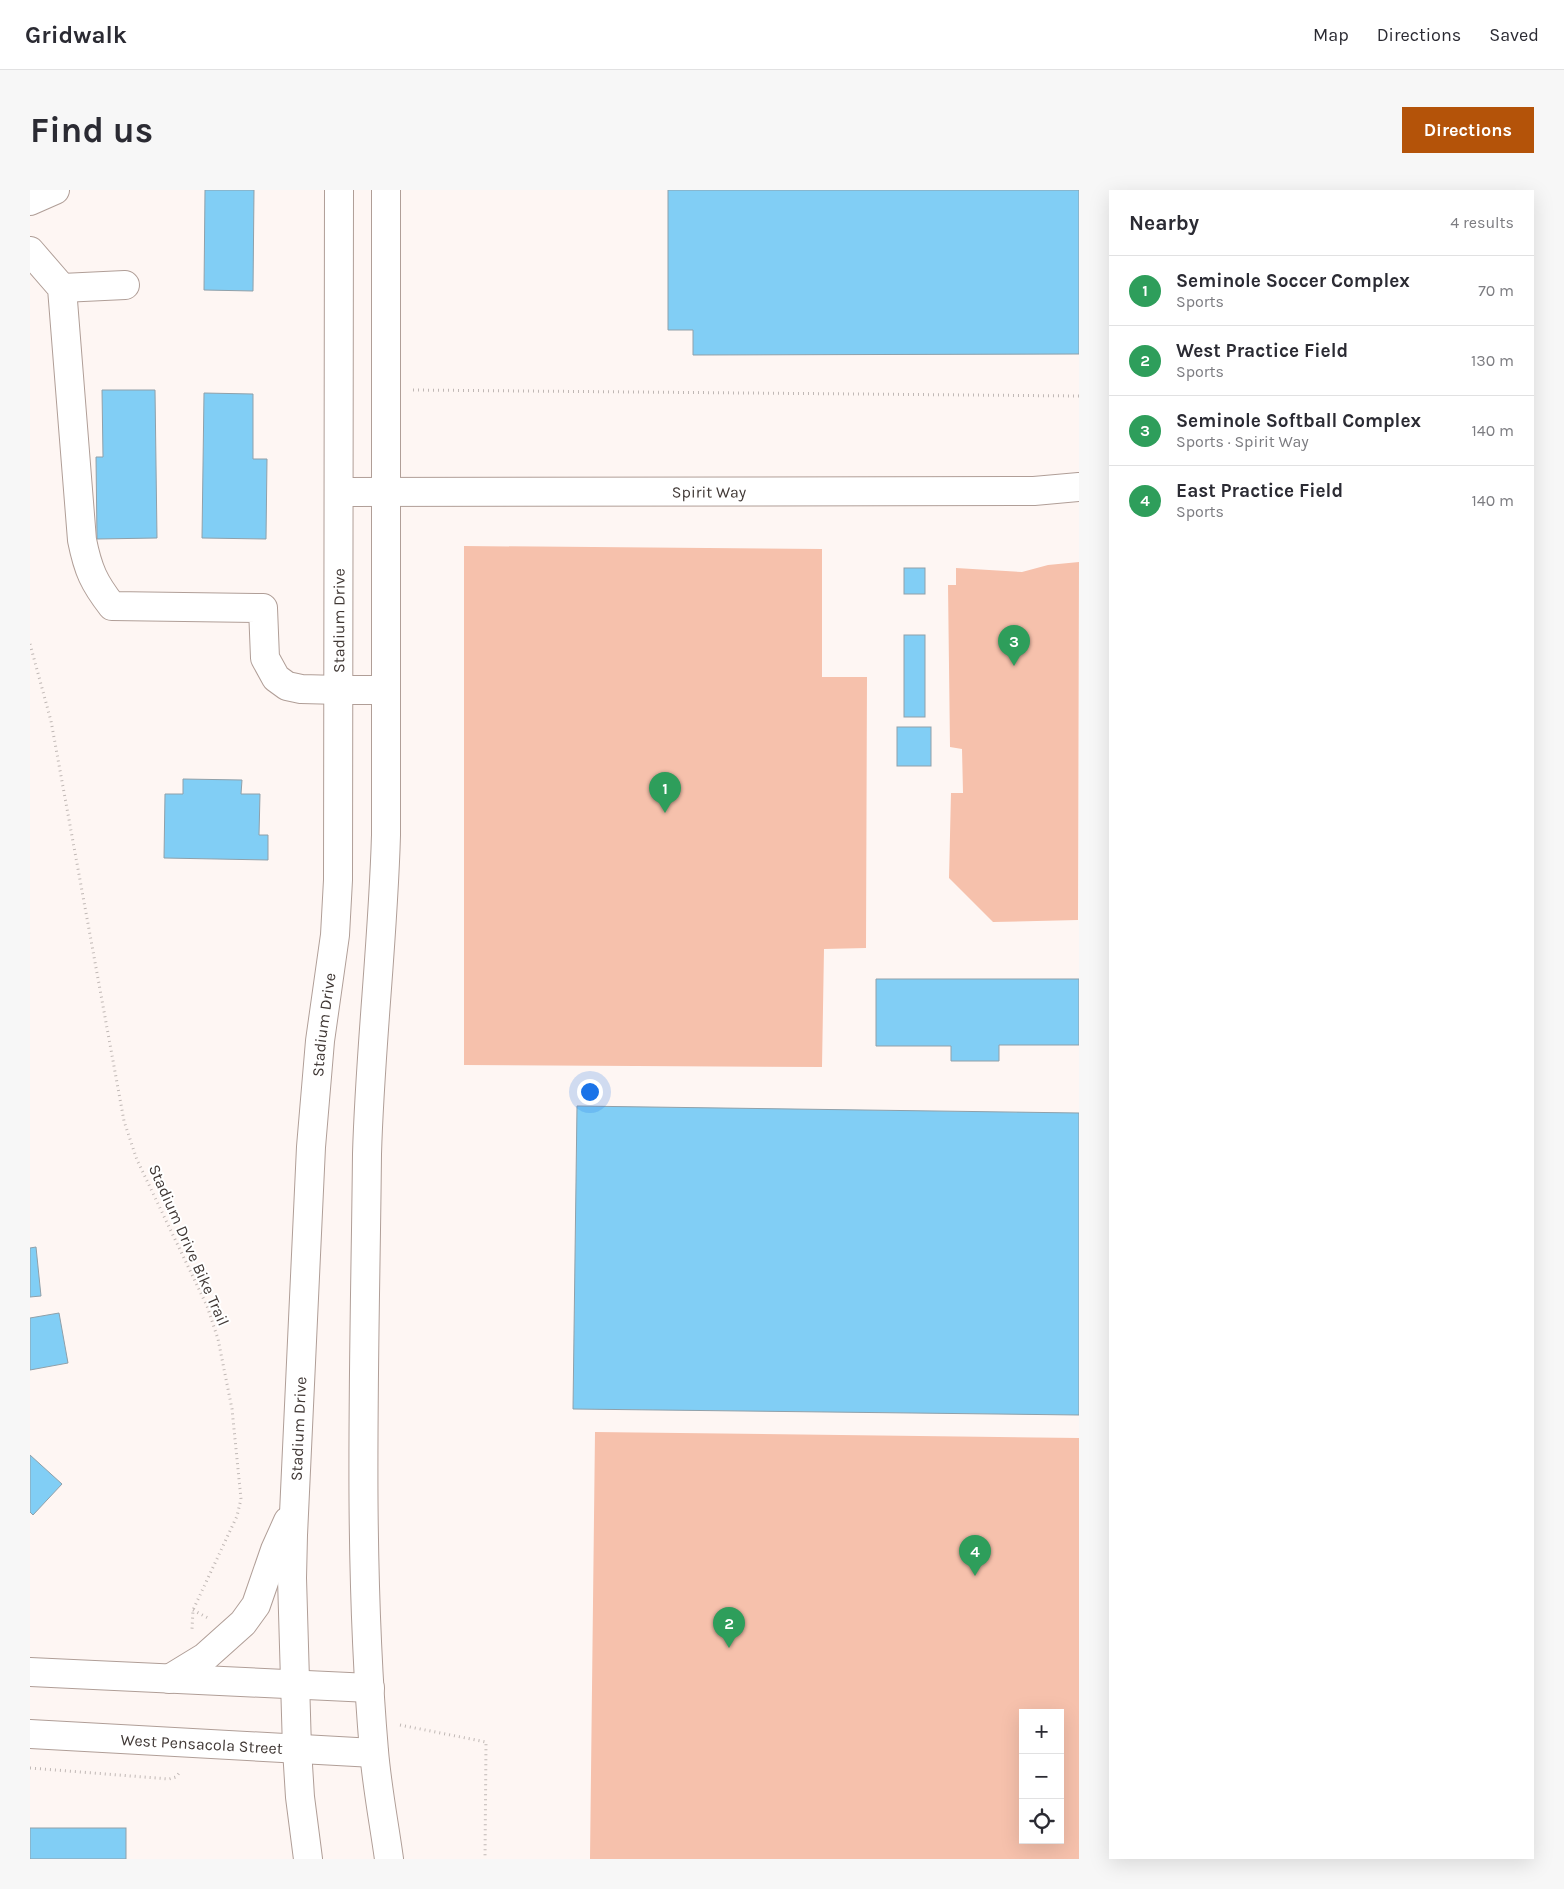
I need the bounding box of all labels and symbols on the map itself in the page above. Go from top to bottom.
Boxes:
street label: Spirit Way [672,482,747,501]
street label: Stadium Drive [329,568,348,673]
pin: 3 [998,625,1030,666]
pin: 1 [649,772,681,813]
street label: Stadium Drive [308,972,339,1078]
your location [577,1079,603,1105]
street label: Stadium Drive Bike Trail [145,1161,233,1329]
street label: Stadium Drive [286,1376,310,1482]
pin: 4 [959,1535,991,1576]
pin: 2 [713,1607,745,1648]
street label: West Pensacola Street [120,1730,283,1757]

